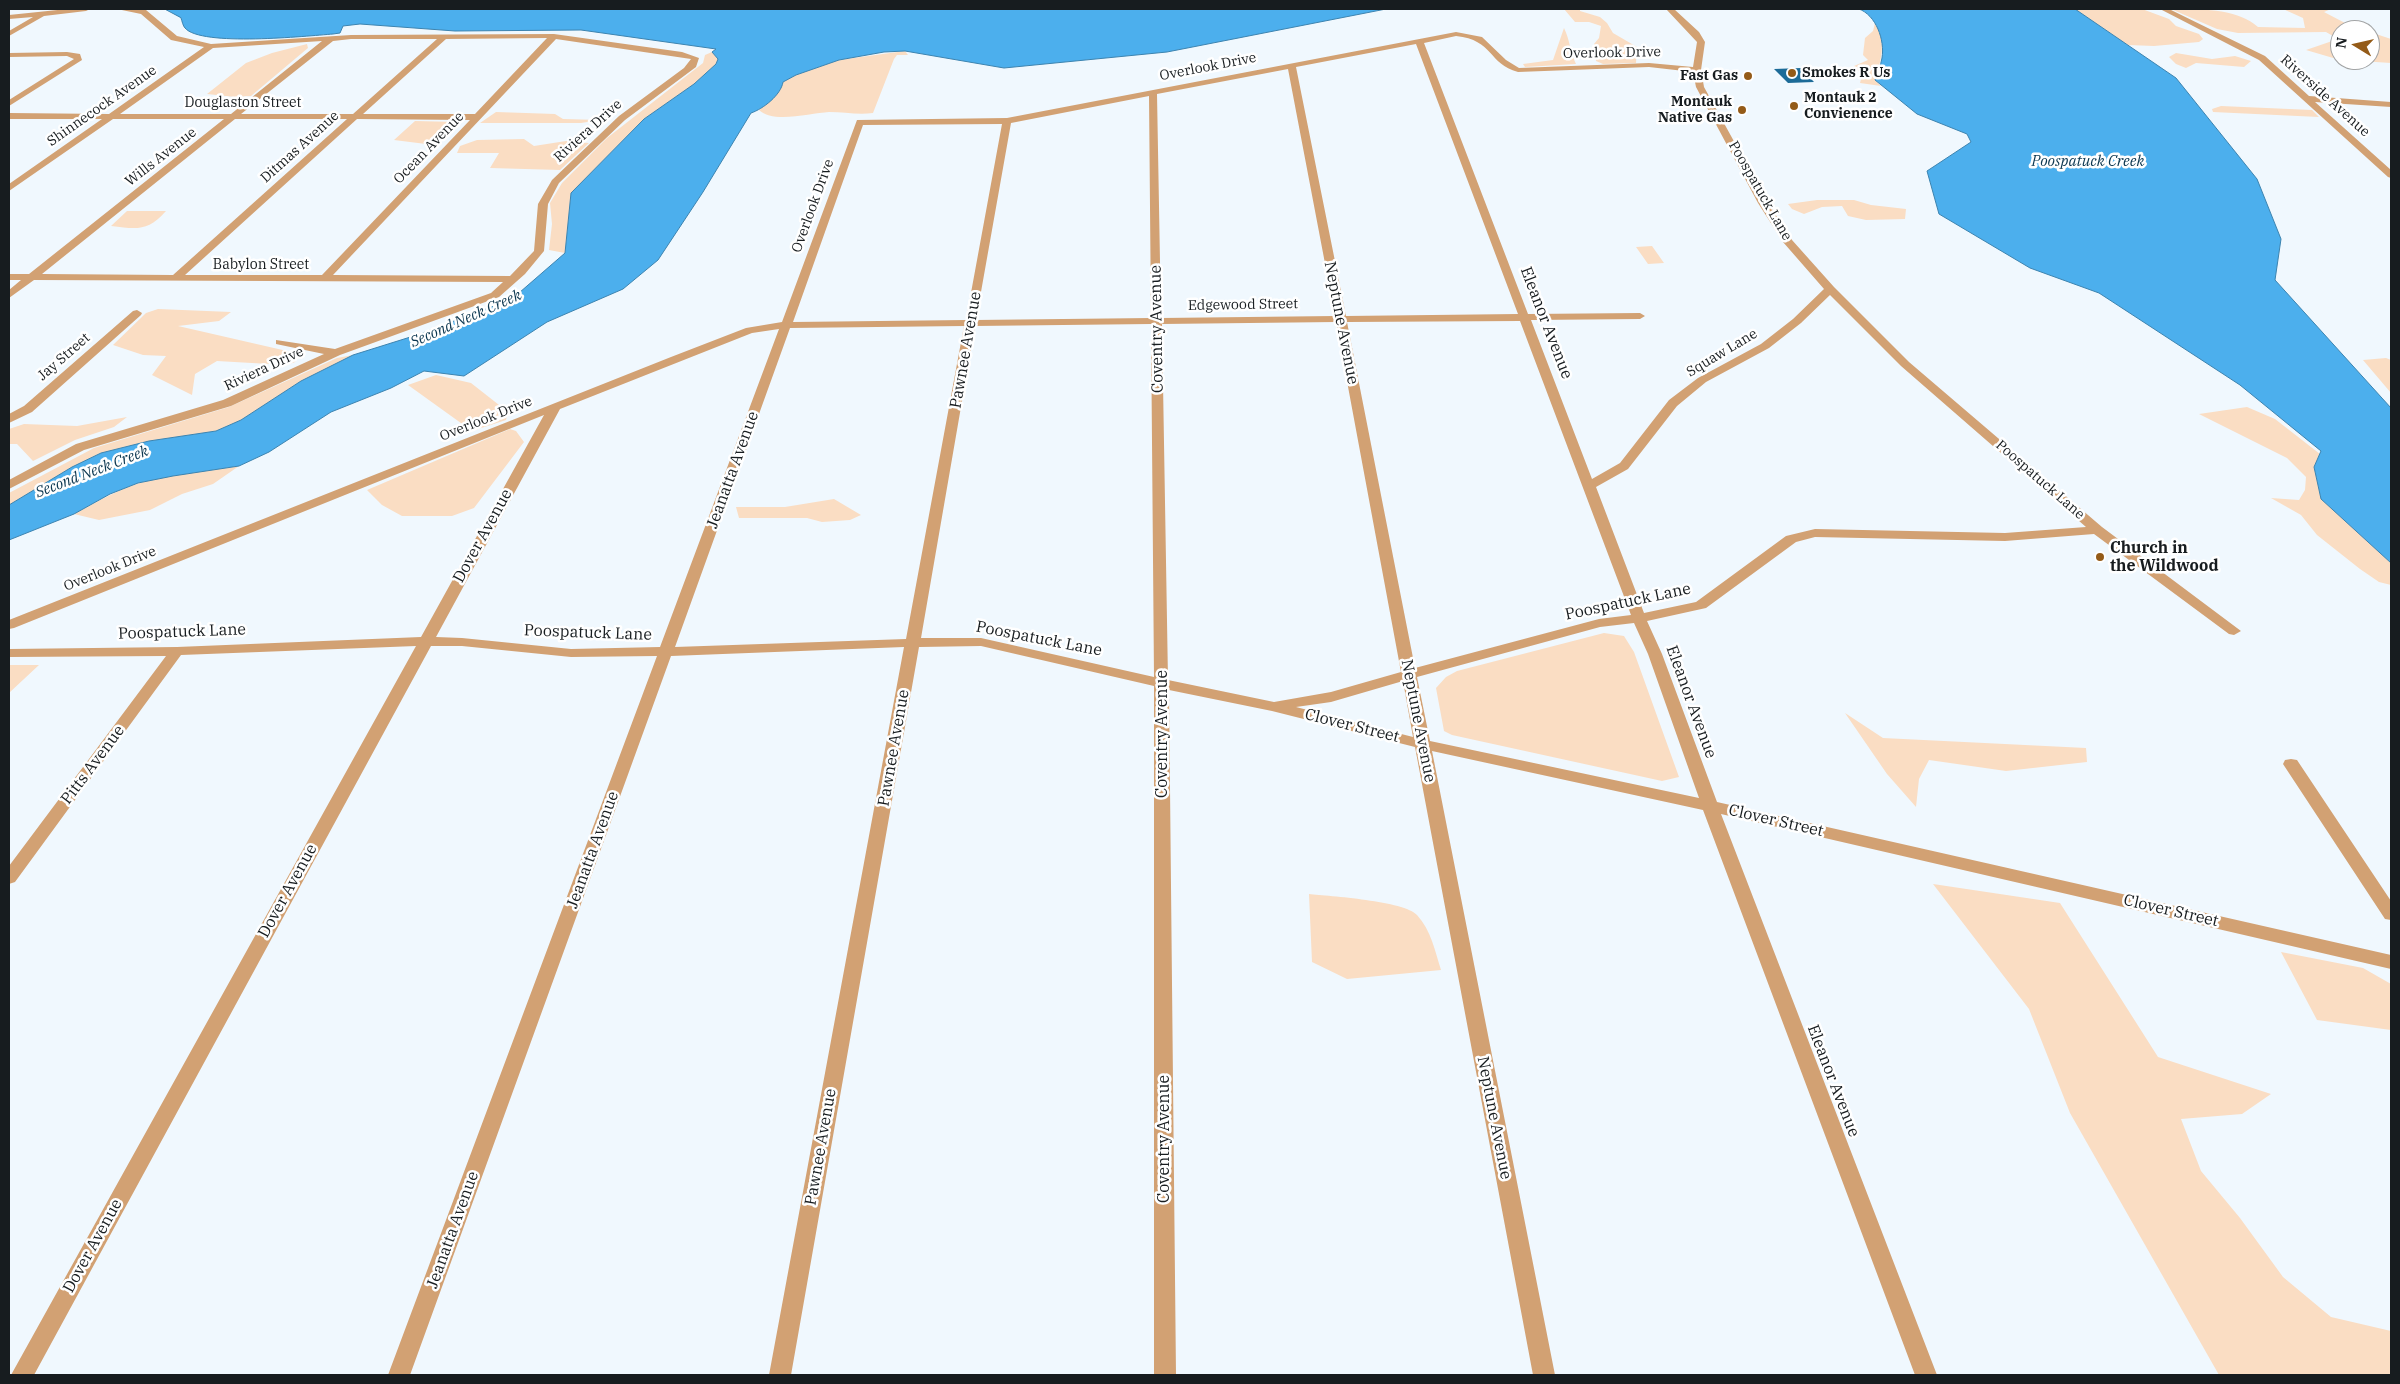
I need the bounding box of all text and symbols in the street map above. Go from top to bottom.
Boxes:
north arrow [2330,20,2380,70]
text: N [2331,36,2351,50]
street label: Overlook Drive [1563,44,1661,62]
street label: Overlook Drive [1158,49,1258,85]
street label: Riverside Avenue [2277,51,2373,141]
street label: Shinnecock Avenue [44,62,160,150]
place label: Smokes R Us [1802,65,1890,81]
marker: Smokes R Us [1786,67,1798,79]
place label: Fast Gas [1680,68,1738,84]
marker: Fast Gas [1742,70,1754,82]
place label: Montauk 2 Convienence [1804,90,1893,122]
place label: Montauk Native Gas [1658,94,1732,126]
street label: Douglaston Street [185,95,301,111]
street label: Riviera Drive [551,96,625,166]
marker: Montauk 2 Convienence [1788,100,1800,112]
marker: Montauk Native Gas [1736,104,1748,116]
street label: Ditmas Avenue [257,107,343,187]
street label: Ocean Avenue [390,108,468,188]
street label: Wills Avenue [122,124,200,190]
street label: Poospatuck Lane [1725,138,1795,244]
water label: Poospatuck Creek [2032,153,2144,171]
street label: Overlook Drive [788,157,838,255]
street label: Babylon Street [213,257,309,273]
street label: Neptune Avenue [1320,260,1362,386]
street label: Eleanor Avenue [1516,264,1576,382]
street label: Coventry Avenue [1146,265,1168,393]
water label: Second Neck Creek [408,286,524,352]
street label: Pawnee Avenue [946,290,986,410]
street label: Edgewood Street [1188,296,1298,314]
street label: Squaw Lane [1684,325,1760,381]
street label: Jay Street [34,330,94,384]
street label: Riviera Drive [222,343,306,395]
street label: Overlook Drive [437,393,535,445]
street label: Jeanatta Avenue [703,409,763,531]
street label: Poospatuck Lane [1992,437,2088,523]
water label: Second Neck Creek [33,442,151,502]
street label: Dover Avenue [449,486,517,586]
place label: Church in the Wildwood [2110,538,2219,576]
street label: Overlook Drive [61,543,159,595]
marker: Church in the Wildwood [2094,551,2106,563]
street label: Poospatuck Lane [1563,579,1693,625]
street label: Poospatuck Lane [974,617,1104,661]
street label: Poospatuck Lane [118,620,246,644]
street label: Poospatuck Lane [524,621,652,645]
street label: Eleanor Avenue [1662,643,1720,761]
street label: Neptune Avenue [1397,658,1439,784]
street label: Coventry Avenue [1152,670,1172,798]
street label: Pawnee Avenue [874,688,914,808]
street label: Clover Street [1303,705,1401,747]
street label: Pitts Avenue [57,722,129,808]
street label: Jeanatta Avenue [563,789,623,911]
street label: Clover Street [1727,801,1825,841]
street label: Dover Avenue [254,841,322,941]
street label: Clover Street [2122,891,2220,931]
street label: Eleanor Avenue [1803,1022,1863,1140]
street label: Neptune Avenue [1473,1055,1515,1181]
street label: Coventry Avenue [1154,1075,1174,1203]
street label: Pawnee Avenue [801,1087,841,1207]
street label: Jeanatta Avenue [423,1169,483,1291]
street label: Dover Avenue [59,1196,127,1296]

